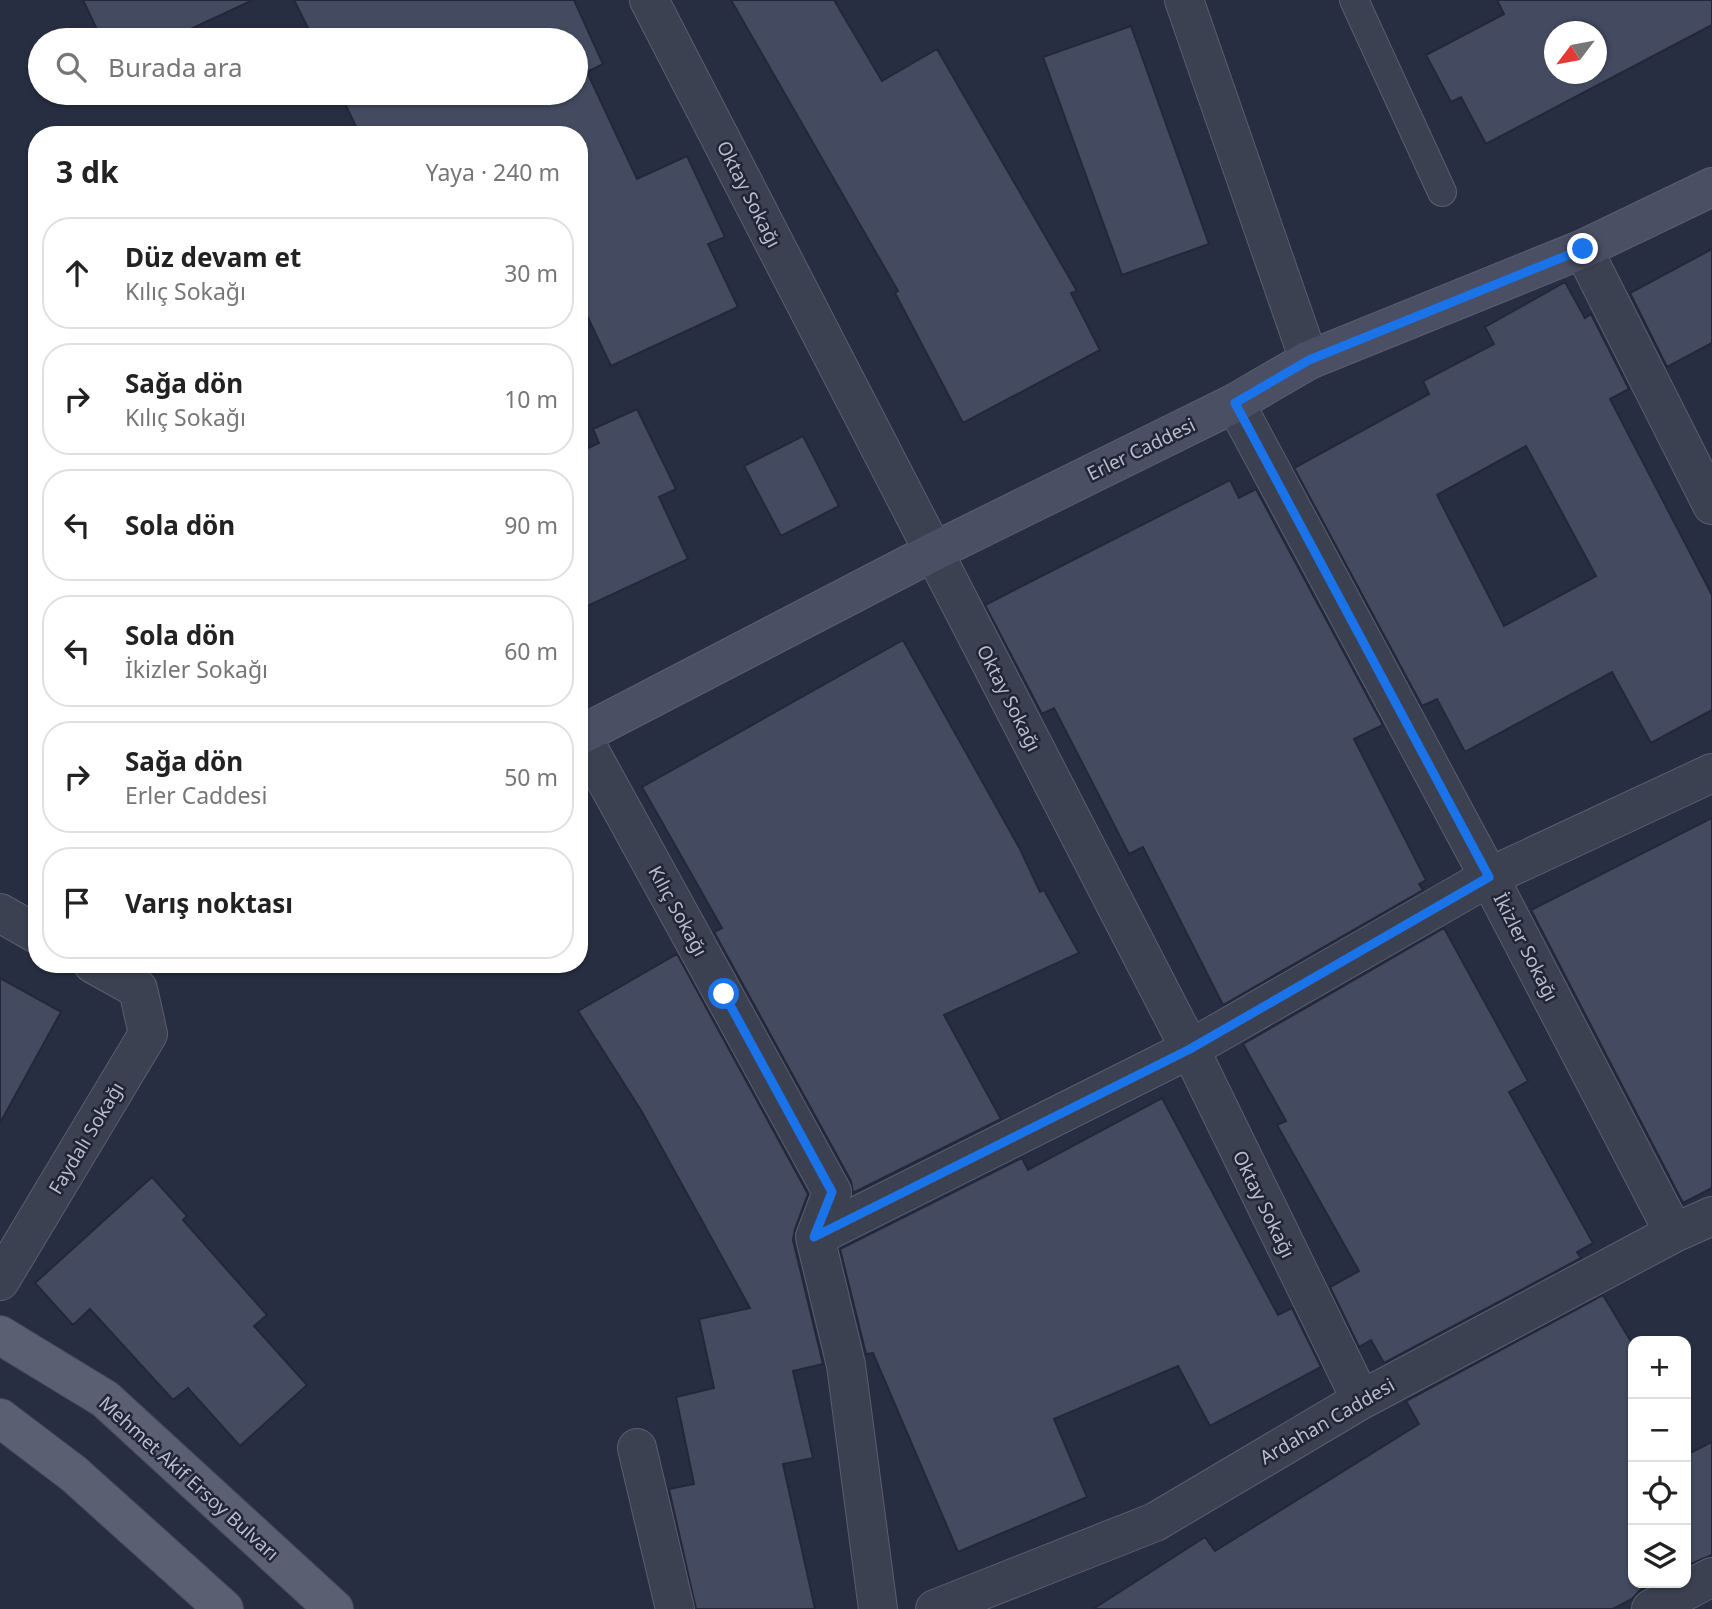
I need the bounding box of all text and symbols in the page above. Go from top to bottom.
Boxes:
north arrow [1544,21,1607,84]
search box [28,28,588,105]
icon: search [52,48,90,86]
text: Burada ara [108,49,243,85]
street label: Oktay Sokağı [711,136,787,252]
text: 3 dk [56,151,119,192]
text: Yaya · 240 m [426,156,560,188]
route end [1567,233,1598,264]
text: Düz devam et [125,239,301,275]
icon: ahead [58,254,96,292]
text: 30 m [504,257,558,289]
text: Kılıç Sokağı [125,275,246,307]
text: Sağa dön [125,365,243,401]
icon: right [58,380,96,418]
text: 10 m [504,383,558,415]
text: Kılıç Sokağı [125,401,246,433]
street label: Erler Caddesi [1082,412,1200,486]
icon: left [58,506,96,544]
text: Sola dön [125,507,235,543]
text: 90 m [504,509,558,541]
text: Sola dön [125,617,235,653]
icon: left [58,632,96,670]
text: 60 m [504,635,558,667]
street label: Oktay Sokağı [971,640,1047,756]
text: İkizler Sokağı [125,653,268,685]
text: Sağa dön [125,743,243,779]
icon: right [58,758,96,796]
text: 50 m [504,761,558,793]
text: Erler Caddesi [125,779,267,811]
street label: Kılıç Sokağı [642,861,714,961]
icon: arrive [58,884,96,922]
text: Varış noktası [125,885,293,921]
street label: İkizler Sokağı [1488,888,1564,1006]
route start [708,978,739,1009]
street label: Faydalı Sokağı [42,1077,130,1199]
street label: Oktay Sokağı [1227,1146,1301,1262]
map controls [1628,1336,1691,1588]
button: + [1628,1336,1691,1399]
street label: Ardahan Caddesi [1255,1372,1399,1470]
street label: Mehmet Akif Ersoy Bulvarı [93,1390,285,1566]
button: − [1628,1399,1691,1462]
button: locate [1628,1462,1691,1525]
button: layers [1628,1525,1691,1588]

